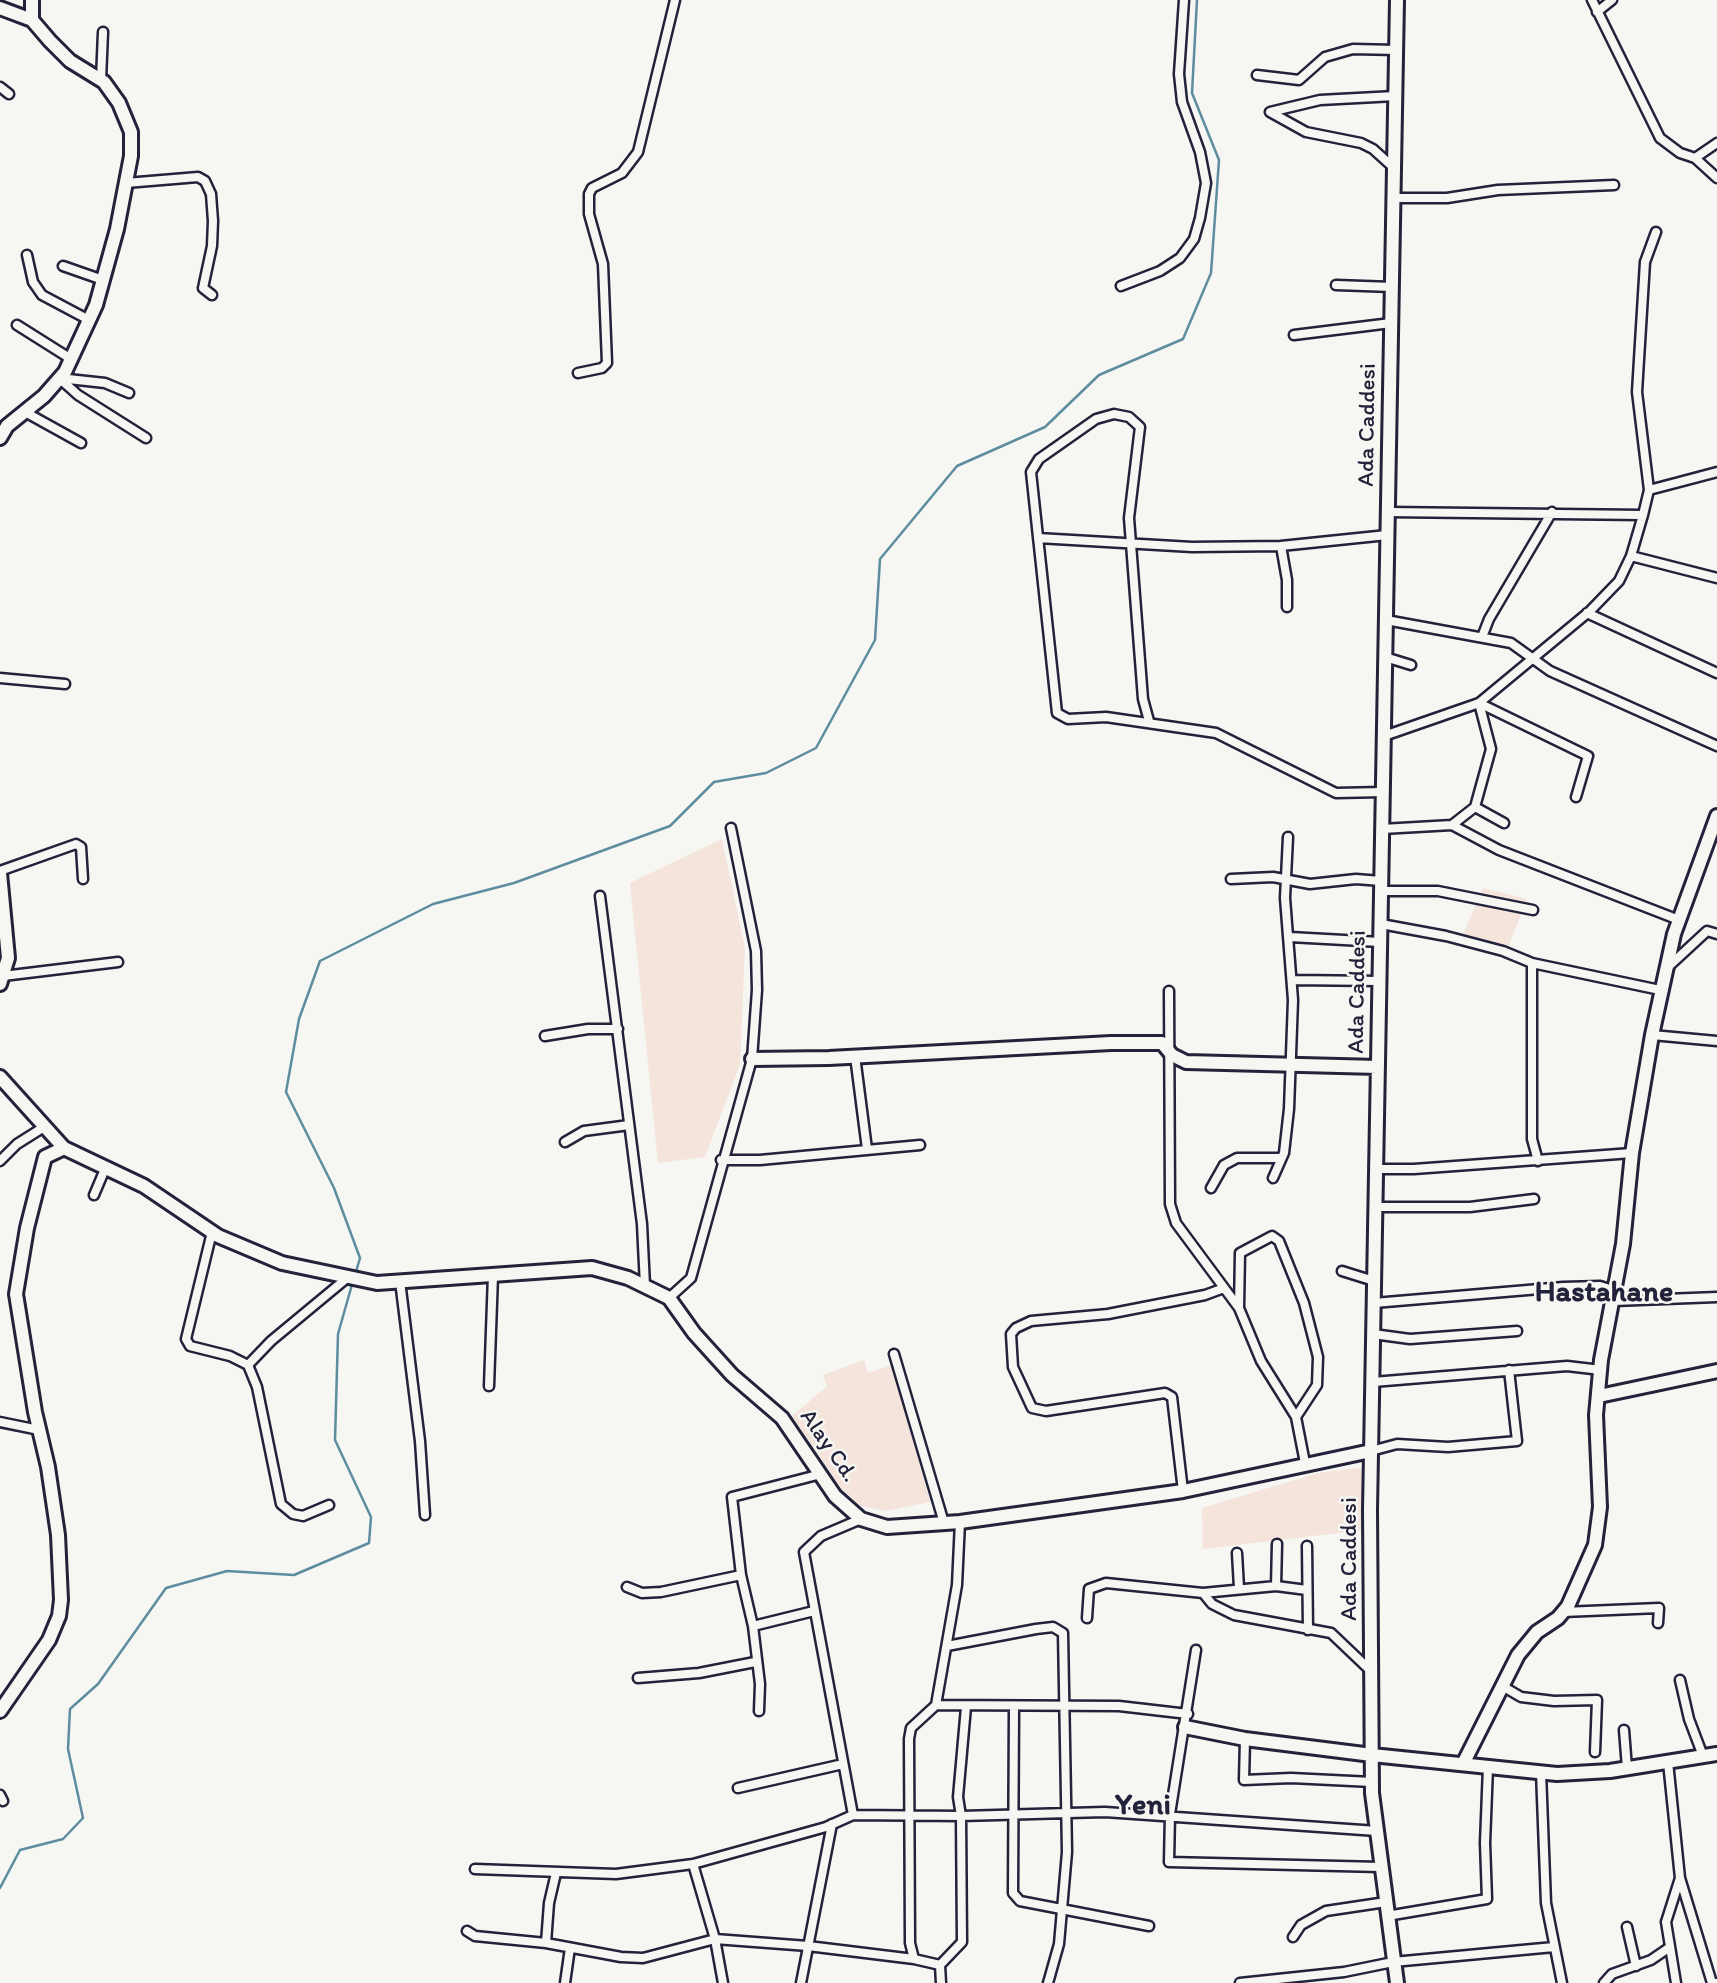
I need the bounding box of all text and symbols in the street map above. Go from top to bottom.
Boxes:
street label: Ada Caddesi [1353,363,1383,487]
street label: Ada Caddesi [1343,930,1373,1054]
district label: Hastahane [1535,1275,1673,1311]
street label: Alay Cd. [793,1404,863,1488]
street label: Ada Caddesi [1336,1497,1364,1621]
district label: Yeni [1115,1788,1171,1824]

